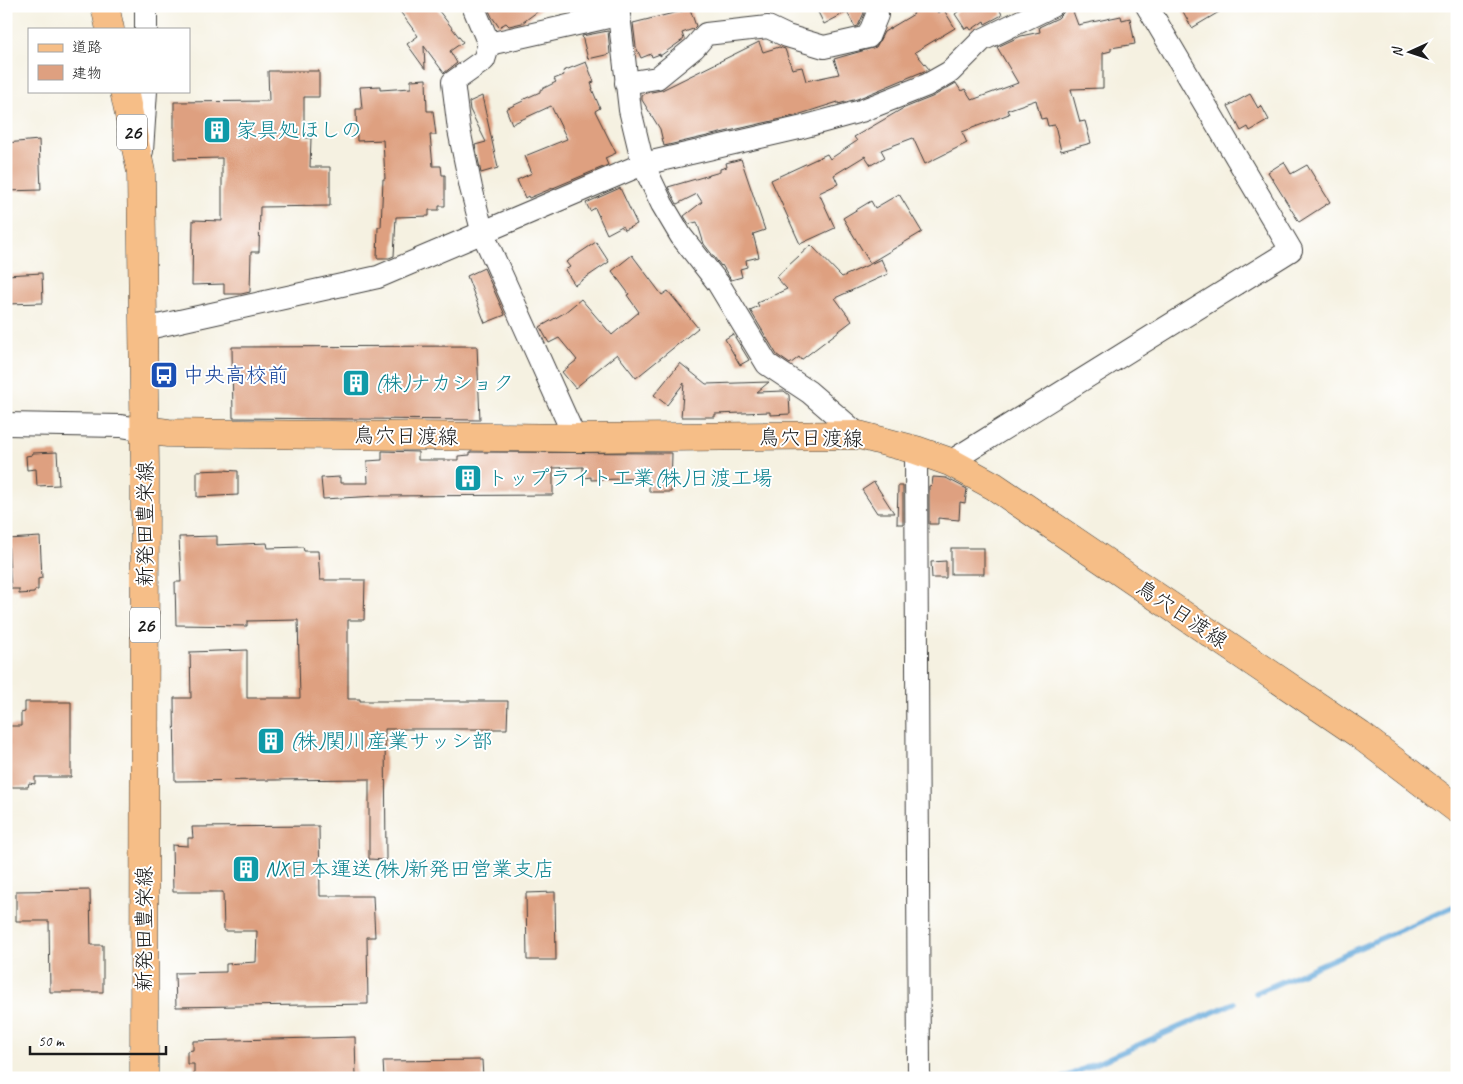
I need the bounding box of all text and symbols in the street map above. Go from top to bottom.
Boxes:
legend [28,28,190,92]
north arrow [1386,28,1436,78]
text: 道路 [72,38,102,57]
text: N [1389,46,1406,57]
text: 建物 [72,64,102,83]
road number: 26 [117,114,147,150]
building icon: 家具処ほしの [202,115,232,145]
place label: 家具処ほしの [236,117,362,143]
bus stop icon: 中央高校前 [149,360,179,390]
place label: 中央高校前 [183,362,288,388]
building icon: (株)ナカショク [341,368,371,398]
place label: (株)ナカショク [375,370,514,396]
street label: 鳥穴日渡線 [353,422,459,450]
street label: 鳥穴日渡線 [758,424,864,452]
street label: 新発田豊栄線 [132,461,158,587]
building icon: トップライト工業(株)日渡工場 [453,463,483,493]
place label: トップライト工業(株)日渡工場 [487,465,773,491]
street label: 鳥穴日渡線 [1131,574,1233,654]
road number: 26 [130,608,160,642]
building icon: (株)関川産業サッシ部 [256,726,286,756]
place label: (株)関川産業サッシ部 [290,728,493,754]
building icon: NX日本運送(株)新発田営業支店 [231,854,261,884]
place label: NX日本運送(株)新発田営業支店 [265,856,554,882]
street label: 新発田豊栄線 [131,866,157,992]
scale bar [30,1024,166,1056]
text: 50 m [38,1032,65,1051]

